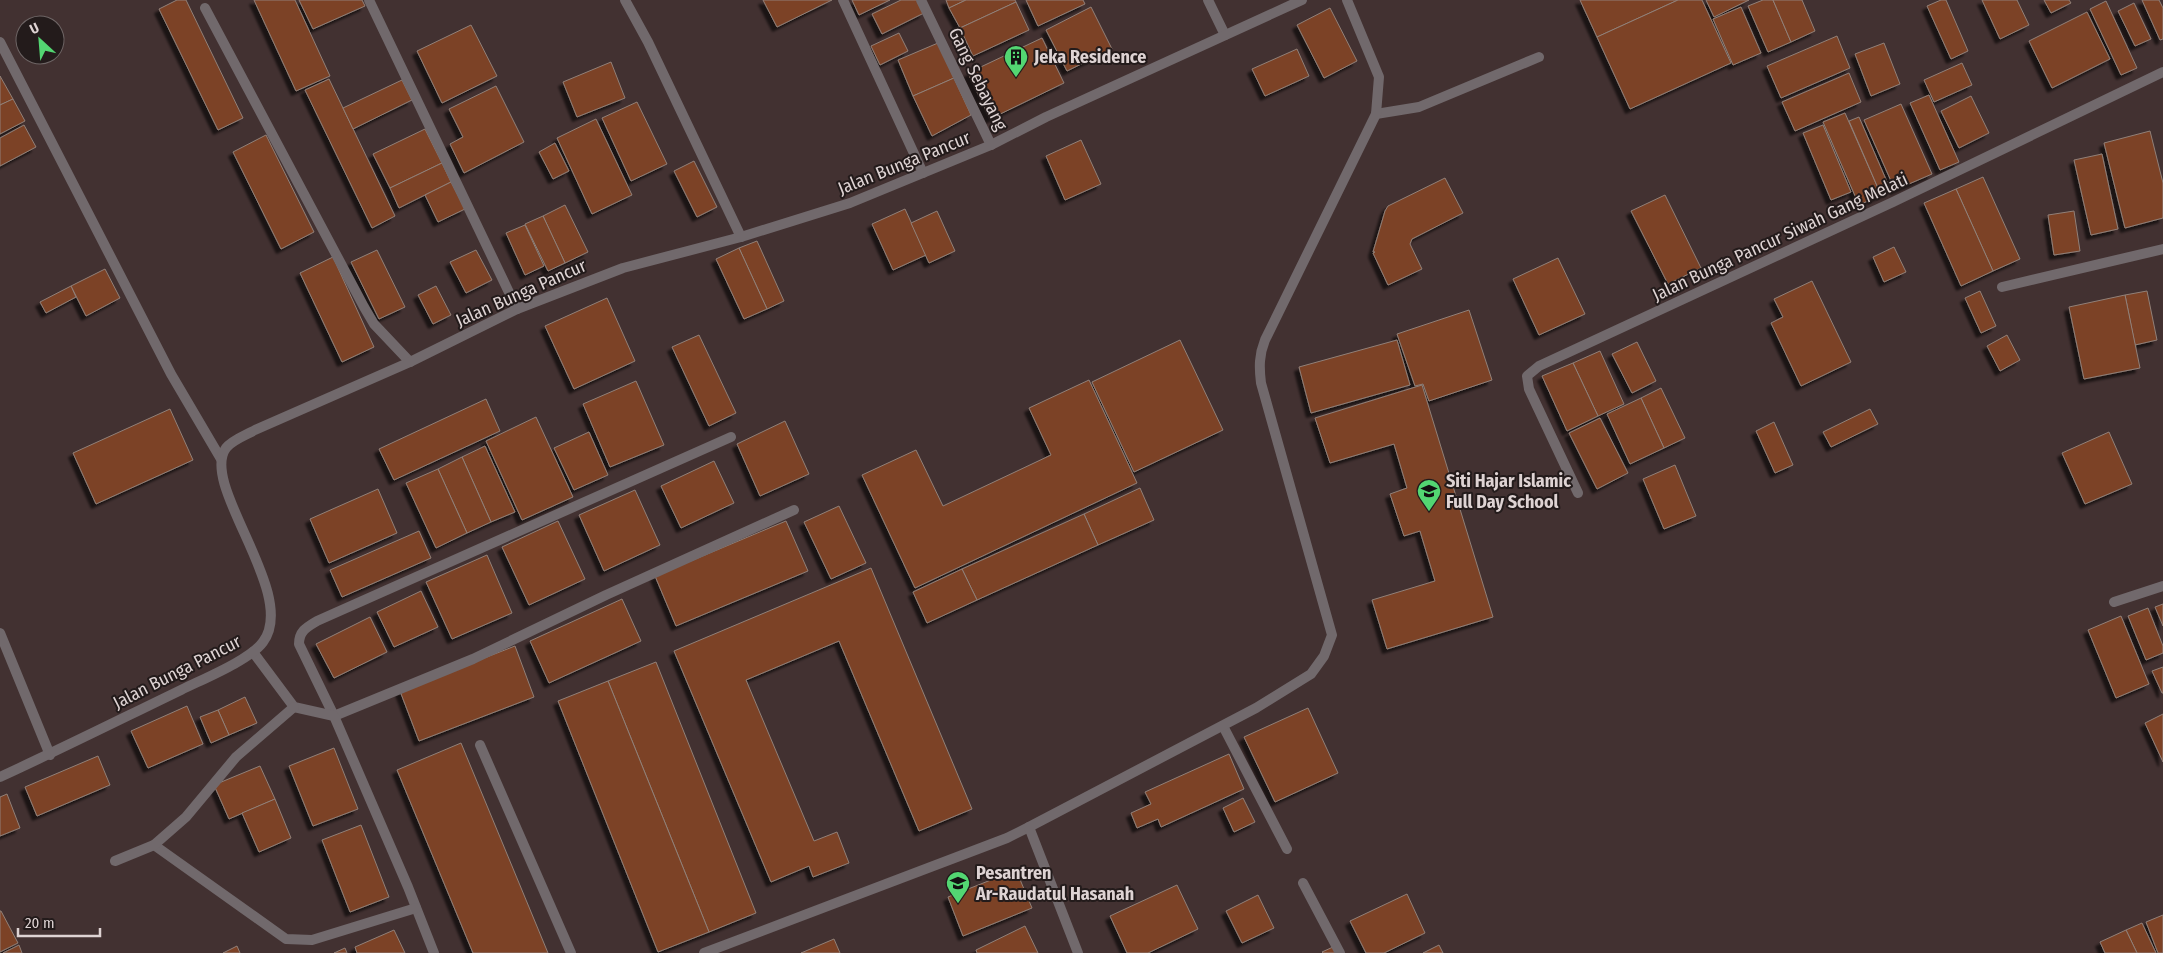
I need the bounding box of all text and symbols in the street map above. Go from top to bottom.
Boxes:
north arrow [15,15,65,65]
text: U [27,19,42,38]
street label: Gang Sebayang [944,24,1013,134]
building icon: Jeka Residence [1003,44,1029,78]
place label: Jeka Residence [1033,46,1146,68]
street label: Jalan Bunga Pancur [835,126,974,200]
street label: Jalan Bunga Pancur Siwah Gang Melati [1649,168,1911,306]
street label: Jalan Bunga Pancur [452,254,590,332]
place label: Siti Hajar Islamic Full Day School [1446,470,1571,513]
school or university icon: Siti Hajar Islamic Full Day School [1416,478,1442,512]
street label: Jalan Bunga Pancur [109,630,245,714]
place label: Pesantren Ar-Raudatul Hasanah [975,862,1134,905]
school or university icon: Pesantren Ar-Raudatul Hasanah [945,870,971,904]
scale bar [18,906,100,938]
text: 20 m [25,914,55,932]

